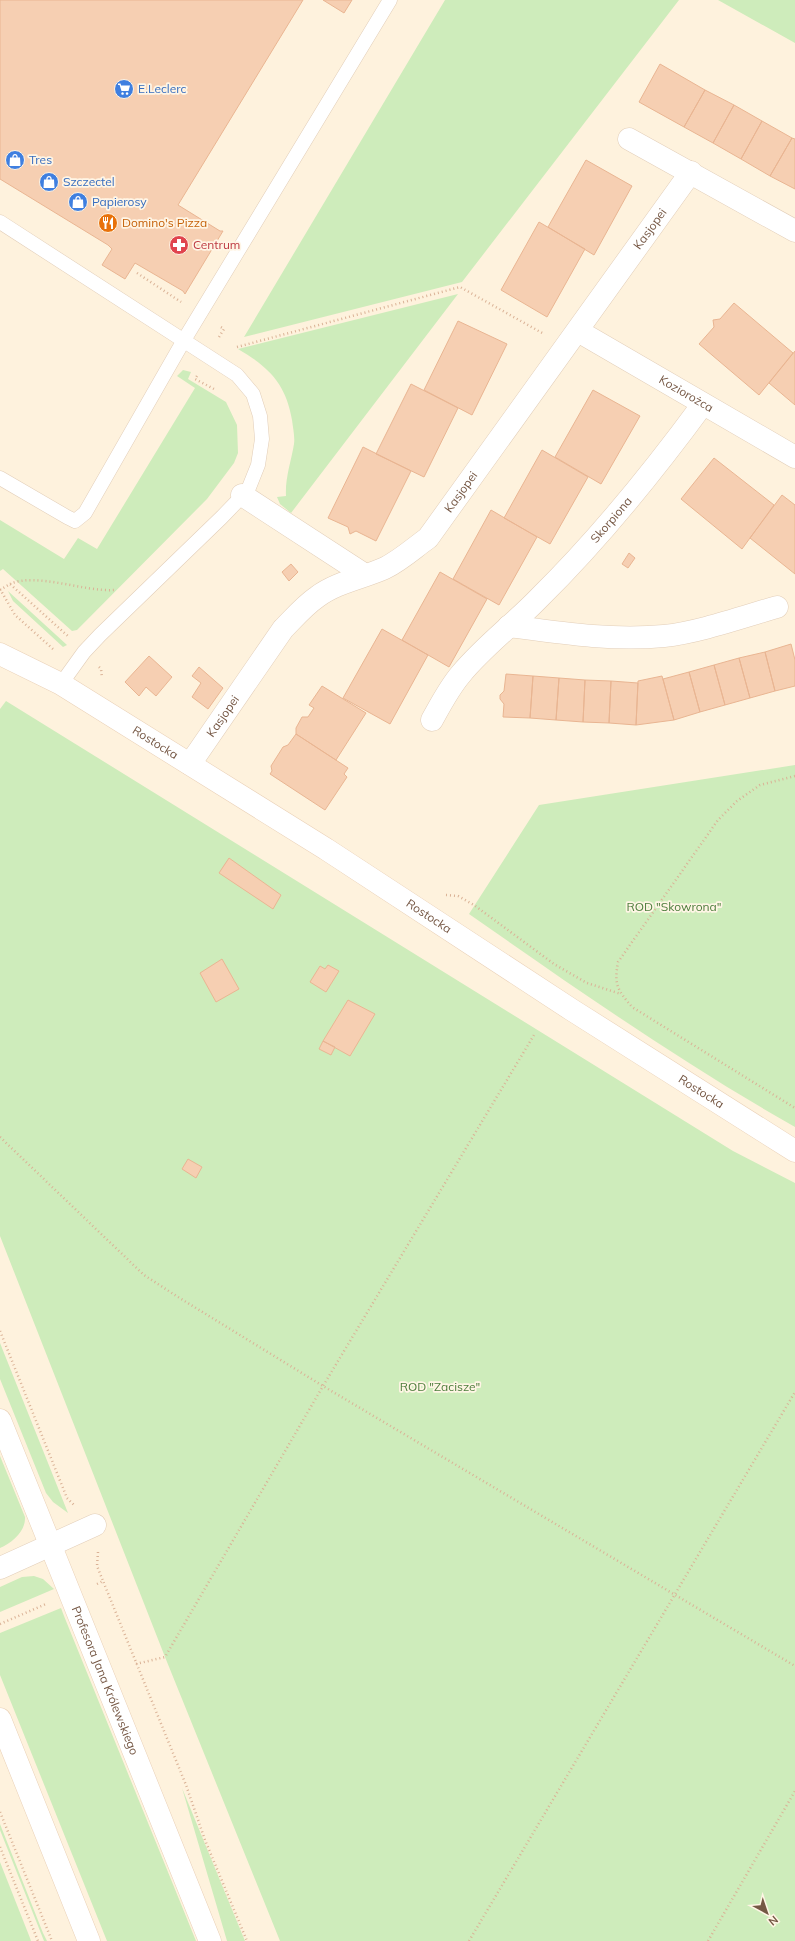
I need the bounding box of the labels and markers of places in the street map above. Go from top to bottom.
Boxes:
supermarket icon: E.Leclerc [113,78,135,100]
place label: E.Leclerc [138,81,187,96]
shop icon: Tres [4,149,26,171]
place label: Tres [29,152,52,167]
shop icon: Szczectel [38,171,60,193]
place label: Szczectel [63,174,115,189]
shop icon: Papierosy [67,191,89,213]
place label: Papierosy [92,194,147,209]
restaurant icon: Domino's Pizza [97,212,119,234]
place label: Domino's Pizza [122,215,207,230]
pharmacy icon: Centrum [168,234,190,256]
place label: Centrum [193,237,240,252]

